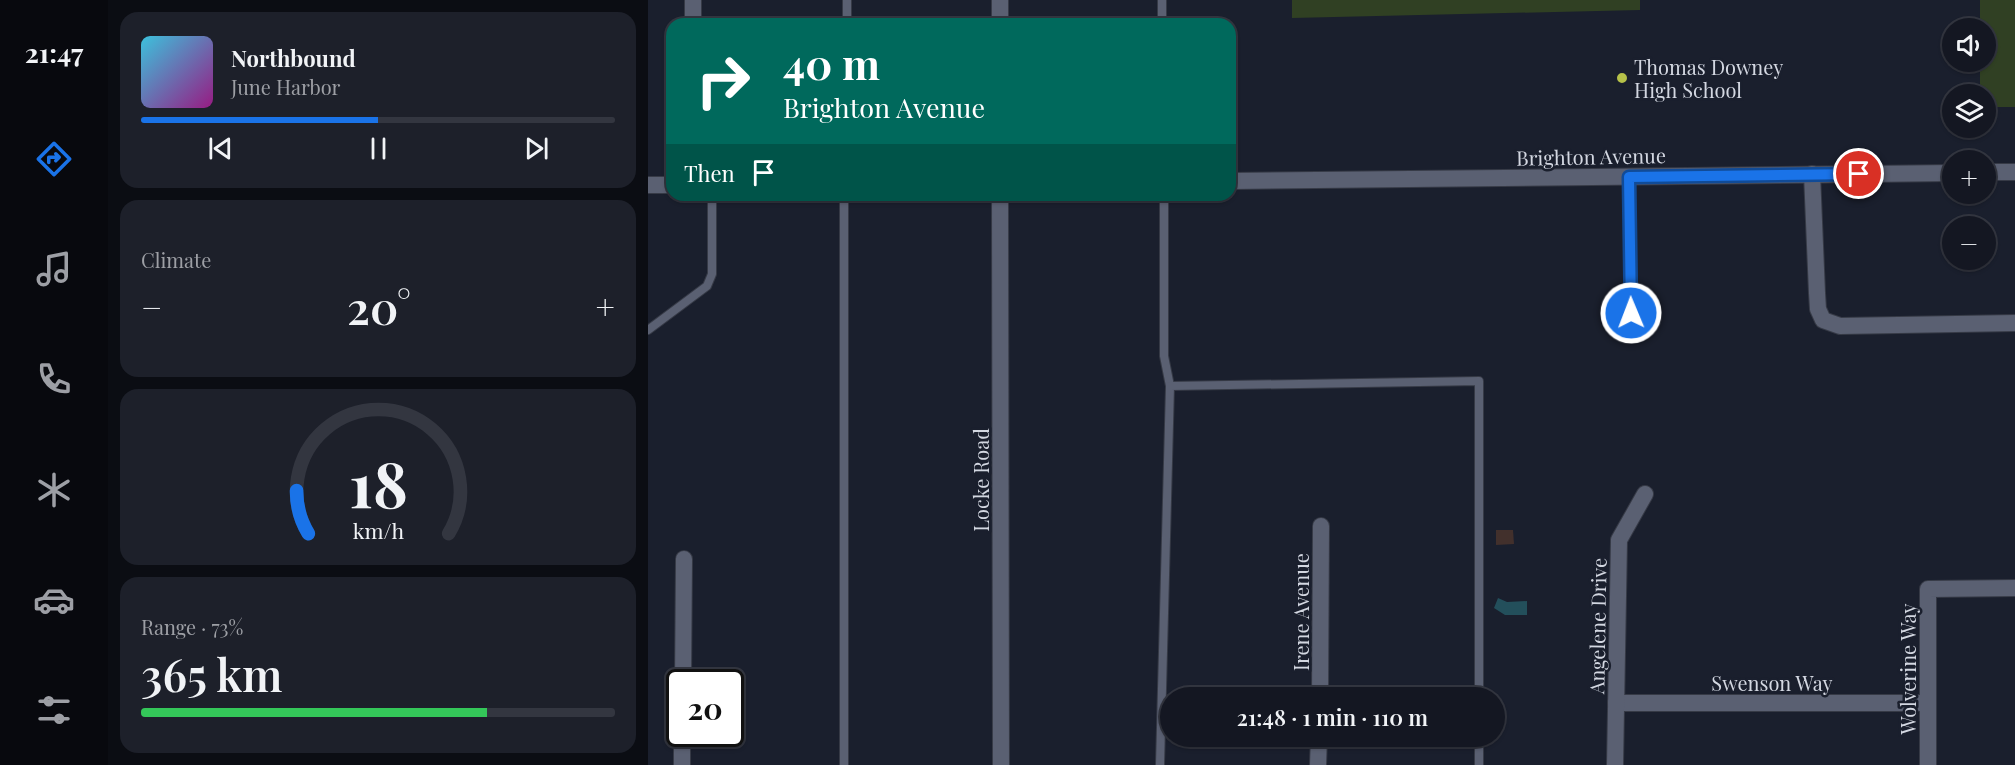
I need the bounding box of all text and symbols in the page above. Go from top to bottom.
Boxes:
map controls [1942,18,1996,270]
button: sound [1942,18,1996,72]
text: 21:47 [25,34,83,70]
text: 40 m [783,35,880,91]
icon: right [684,42,762,120]
text: Northbound [231,43,356,73]
place label: Thomas Downey High School [1634,53,1783,103]
marker: Thomas Downey High School [1615,71,1629,85]
text: June Harbor [231,73,341,100]
button: layers [1942,84,1996,138]
text: Brighton Avenue [783,89,985,125]
icon: previous [204,132,237,165]
icon: pause [362,132,395,165]
icon: next [520,132,553,165]
icon: directions [33,138,75,180]
street label: Brighton Avenue [1516,141,1666,171]
pin [1833,148,1884,199]
button: + [1942,150,1996,204]
icon: arrive [747,156,780,189]
icon: arrive [1842,157,1875,190]
text: Then [684,158,735,188]
button: − [1942,216,1996,270]
text: Climate [141,246,211,273]
icon: music [33,248,75,290]
text: 20° [347,276,411,336]
position arrow [1599,281,1663,345]
text: − [141,284,162,328]
text: + [596,284,615,328]
icon: phone [33,358,75,400]
street label: Locke Road [967,428,994,532]
text: 18 [349,440,407,524]
icon: climate [33,469,75,511]
text: km/h [352,516,404,544]
street label: Irene Avenue [1287,553,1314,671]
street label: Angelene Drive [1582,558,1612,695]
icon: car [33,579,75,621]
street label: Wolverine Way [1894,603,1921,736]
text: Range · 73% [141,613,243,640]
text: 365 km [141,643,283,703]
speed limit sign: 20 [666,669,744,747]
street label: Swenson Way [1711,669,1833,696]
icon: filters [33,689,75,731]
text: 21:48 · 1 min · 110 m [1237,702,1428,732]

